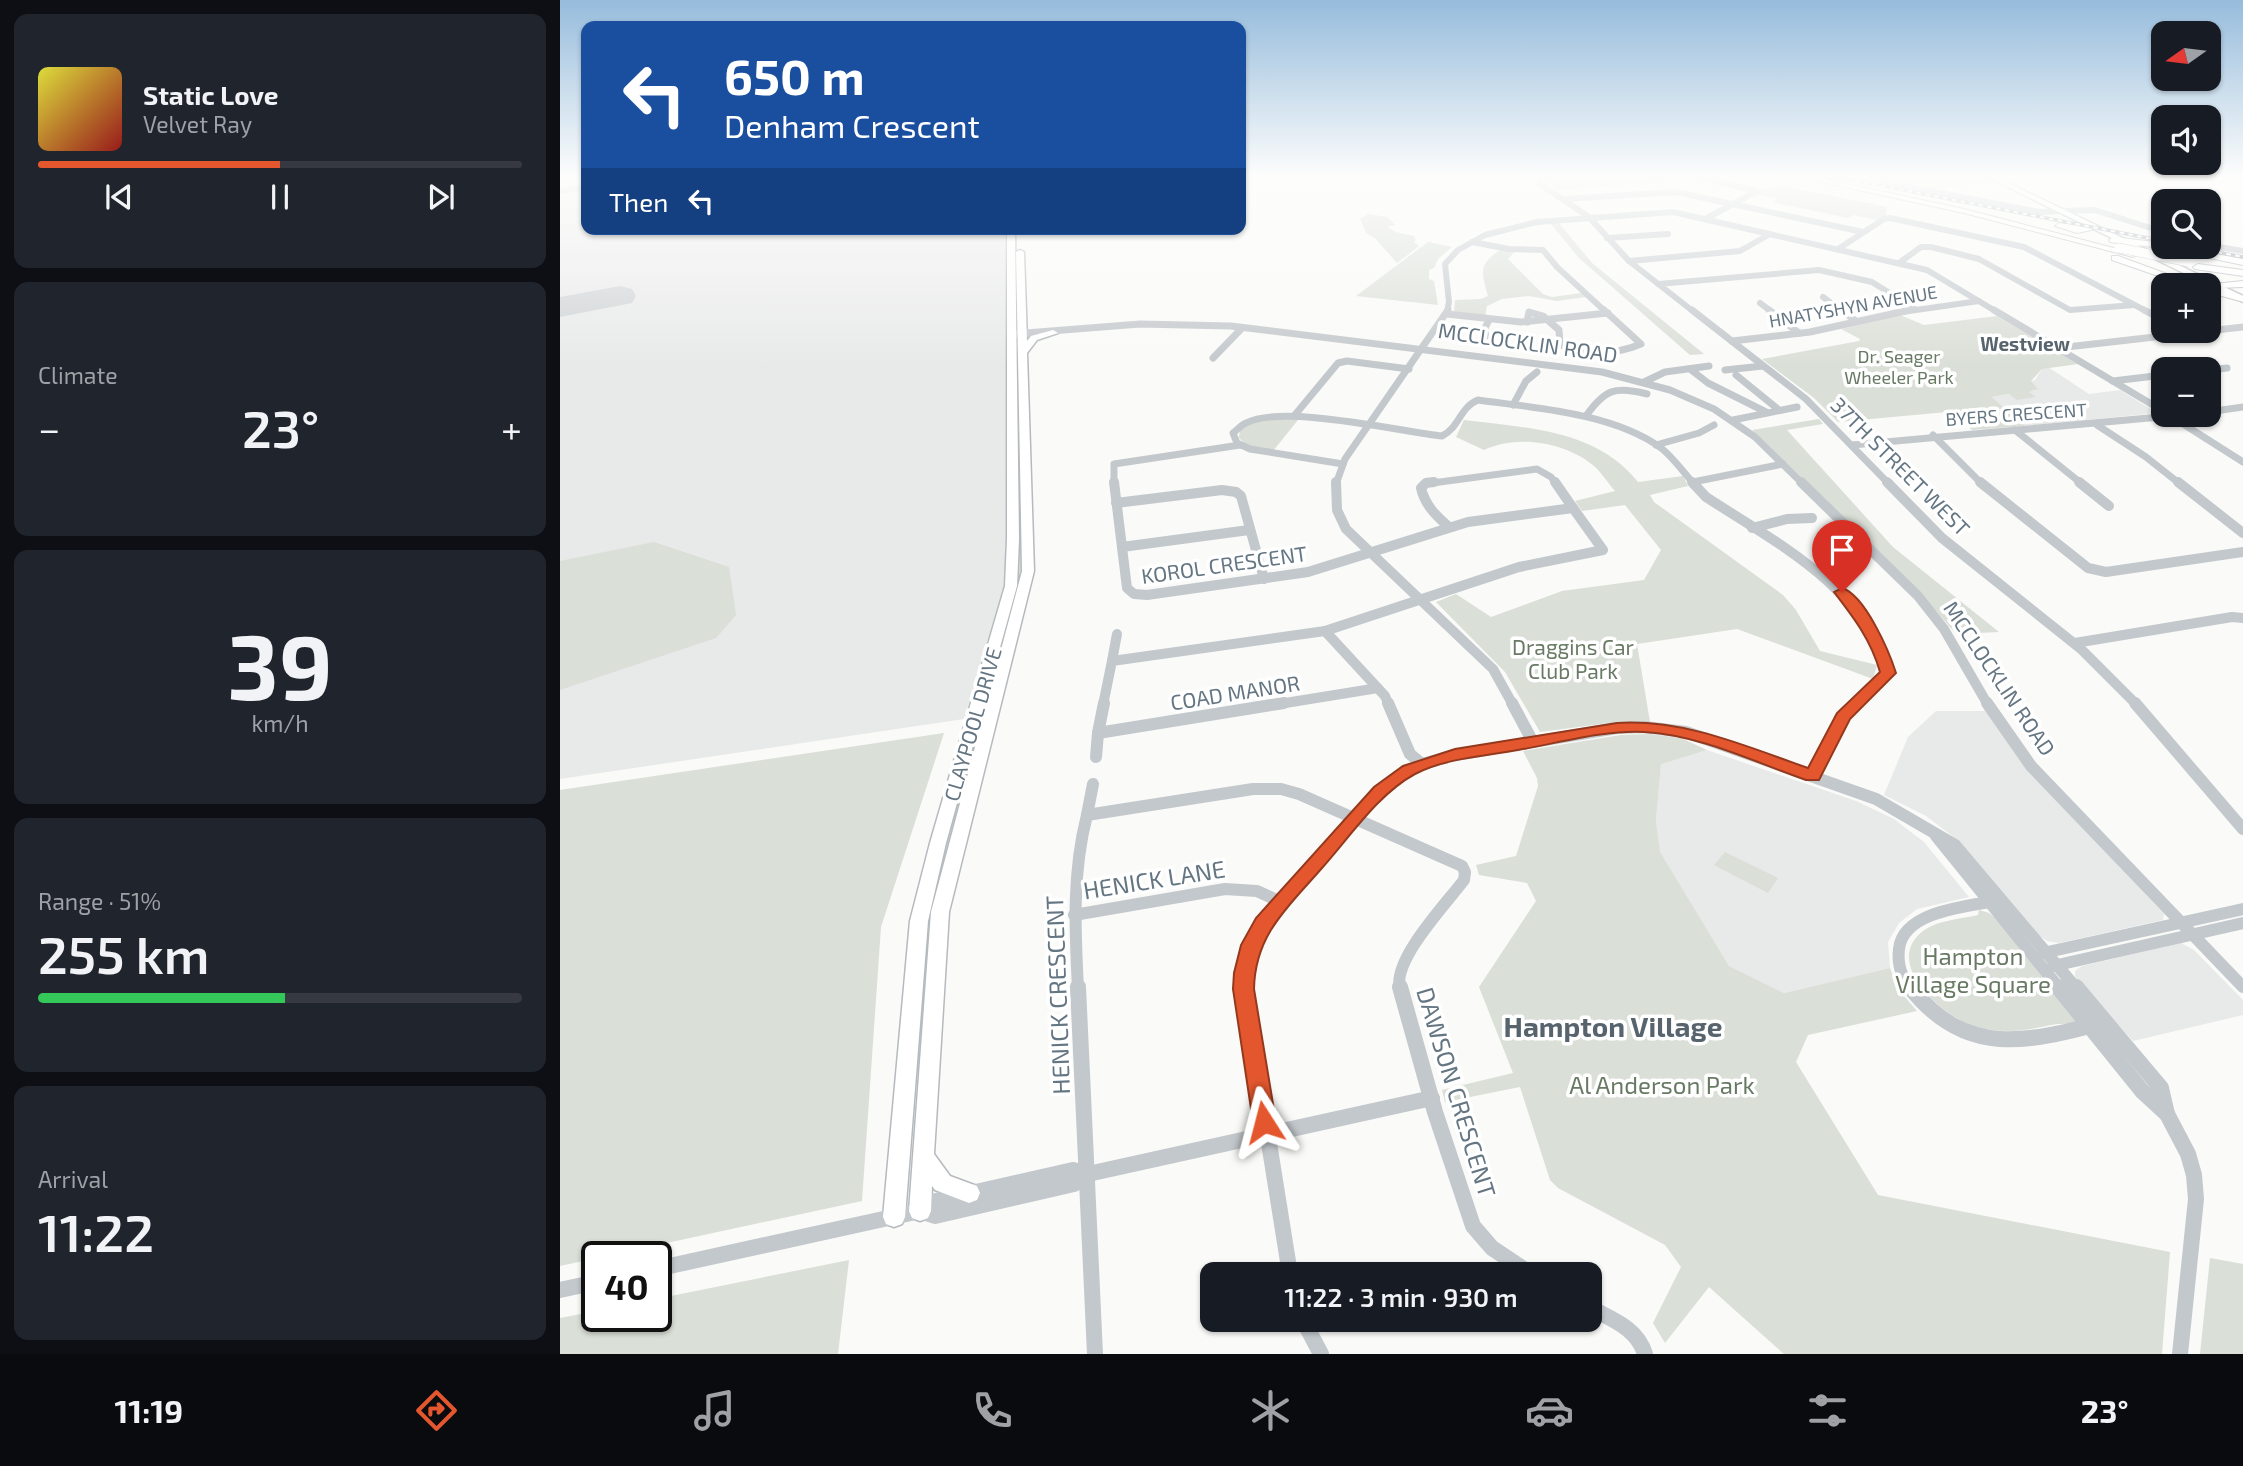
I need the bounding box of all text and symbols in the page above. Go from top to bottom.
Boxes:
north arrow [2151,21,2221,91]
map controls [2151,21,2221,427]
text: 650 m [724,46,865,105]
icon: left [609,49,700,140]
text: Static Love [143,79,279,110]
button: sound [2151,105,2221,175]
text: Denham Crescent [724,106,980,144]
text: Velvet Ray [143,110,252,138]
icon: previous [100,178,138,216]
icon: pause [261,178,299,216]
icon: next [422,178,460,216]
icon: left [682,182,720,220]
text: Then [609,186,668,217]
button: search [2151,189,2221,259]
button: + [2151,273,2221,343]
street label: HNATYSHYN AVENUE [1767,280,1939,332]
street label: MCCLOCKLIN ROAD [1437,317,1619,367]
district label: Westview [1980,332,2070,355]
park label: Dr. Seager Wheeler Park [1844,345,1954,388]
button: − [2151,357,2221,427]
text: Climate [38,361,118,389]
street label: 37TH STREET WEST [1827,392,1975,540]
text: 23° [242,396,319,458]
street label: BYERS CRESCENT [1945,398,2088,430]
text: − [38,405,60,451]
text: + [501,405,522,451]
pin [1812,520,1872,592]
icon: arrive [1823,531,1861,569]
street label: KOROL CRESCENT [1139,540,1309,588]
street label: MCCLOCKLIN ROAD [1939,596,2061,760]
text: 39 [227,609,333,718]
park label: Draggins Car Club Park [1512,634,1635,683]
street label: CLAYPOOL DRIVE [938,644,1006,804]
street label: COAD MANOR [1169,669,1301,715]
text: km/h [251,709,309,737]
street label: HENICK LANE [1081,853,1227,905]
text: Range · 51% [38,887,161,915]
street label: HENICK CRESCENT [1039,895,1075,1095]
text: 255 km [38,922,210,984]
park label: Hampton Village Square [1895,941,2051,998]
street label: DAWSON CRESCENT [1411,983,1503,1201]
district label: Hampton Village [1504,1009,1722,1043]
park label: Al Anderson Park [1569,1070,1755,1099]
position arrow [1227,1085,1301,1159]
text: Arrival [38,1165,108,1193]
text: 11:22 [38,1200,154,1262]
speed limit sign: 40 [581,1241,672,1332]
text: 11:22 · 3 min · 930 m [1284,1281,1518,1312]
icon: directions [412,1386,461,1435]
icon: music [690,1386,739,1435]
icon: phone [968,1386,1017,1435]
icon: climate [1246,1386,1295,1435]
icon: car [1525,1386,1574,1435]
icon: filters [1803,1386,1852,1435]
text: 11:19 [115,1391,183,1429]
text: 23° [2081,1391,2128,1429]

